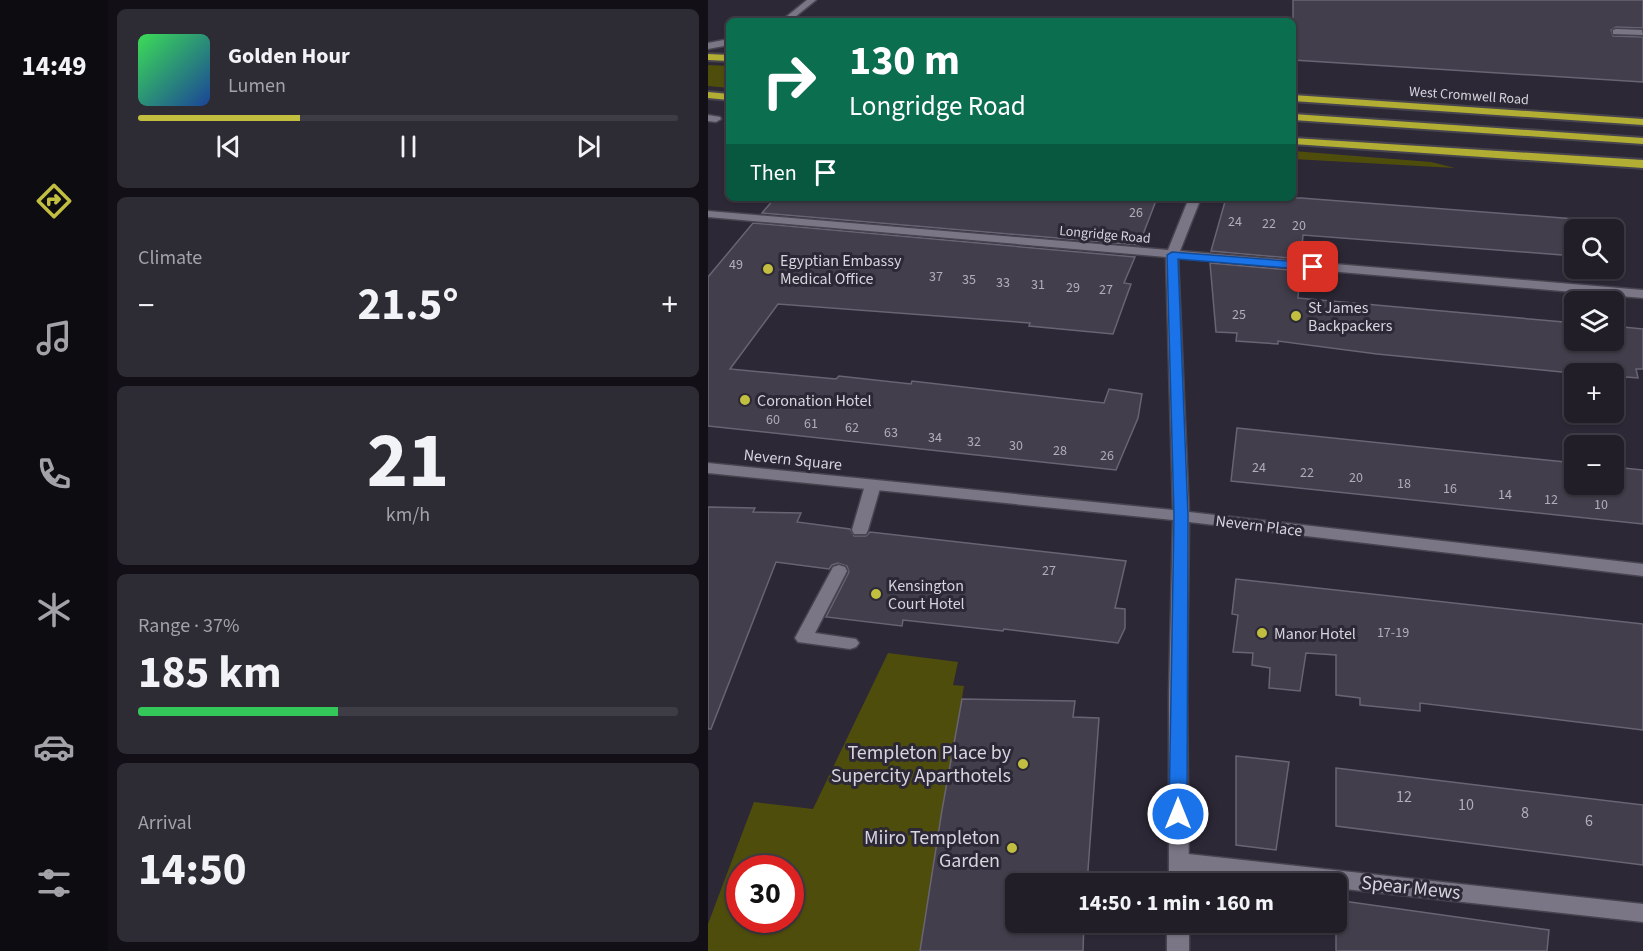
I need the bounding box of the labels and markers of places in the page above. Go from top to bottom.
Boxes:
pin [1287,241,1338,292]
place label: Egyptian Embassy Medical Office [780,250,902,290]
marker: Egyptian Embassy Medical Office [761,262,775,276]
place label: St James Backpackers [1308,297,1393,337]
marker: St James Backpackers [1289,309,1303,323]
place label: Coronation Hotel [757,390,871,412]
marker: Coronation Hotel [738,393,752,407]
place label: Kensington Court Hotel [888,575,965,615]
marker: Kensington Court Hotel [869,587,883,601]
place label: Manor Hotel [1274,623,1356,645]
marker: Manor Hotel [1255,626,1269,640]
place label: Templeton Place by Supercity Aparthotels [831,739,1012,790]
marker: Templeton Place by Supercity Aparthotels [1016,757,1030,771]
place label: Miiro Templeton Garden [864,824,1000,875]
marker: Miiro Templeton Garden [1005,841,1019,855]

